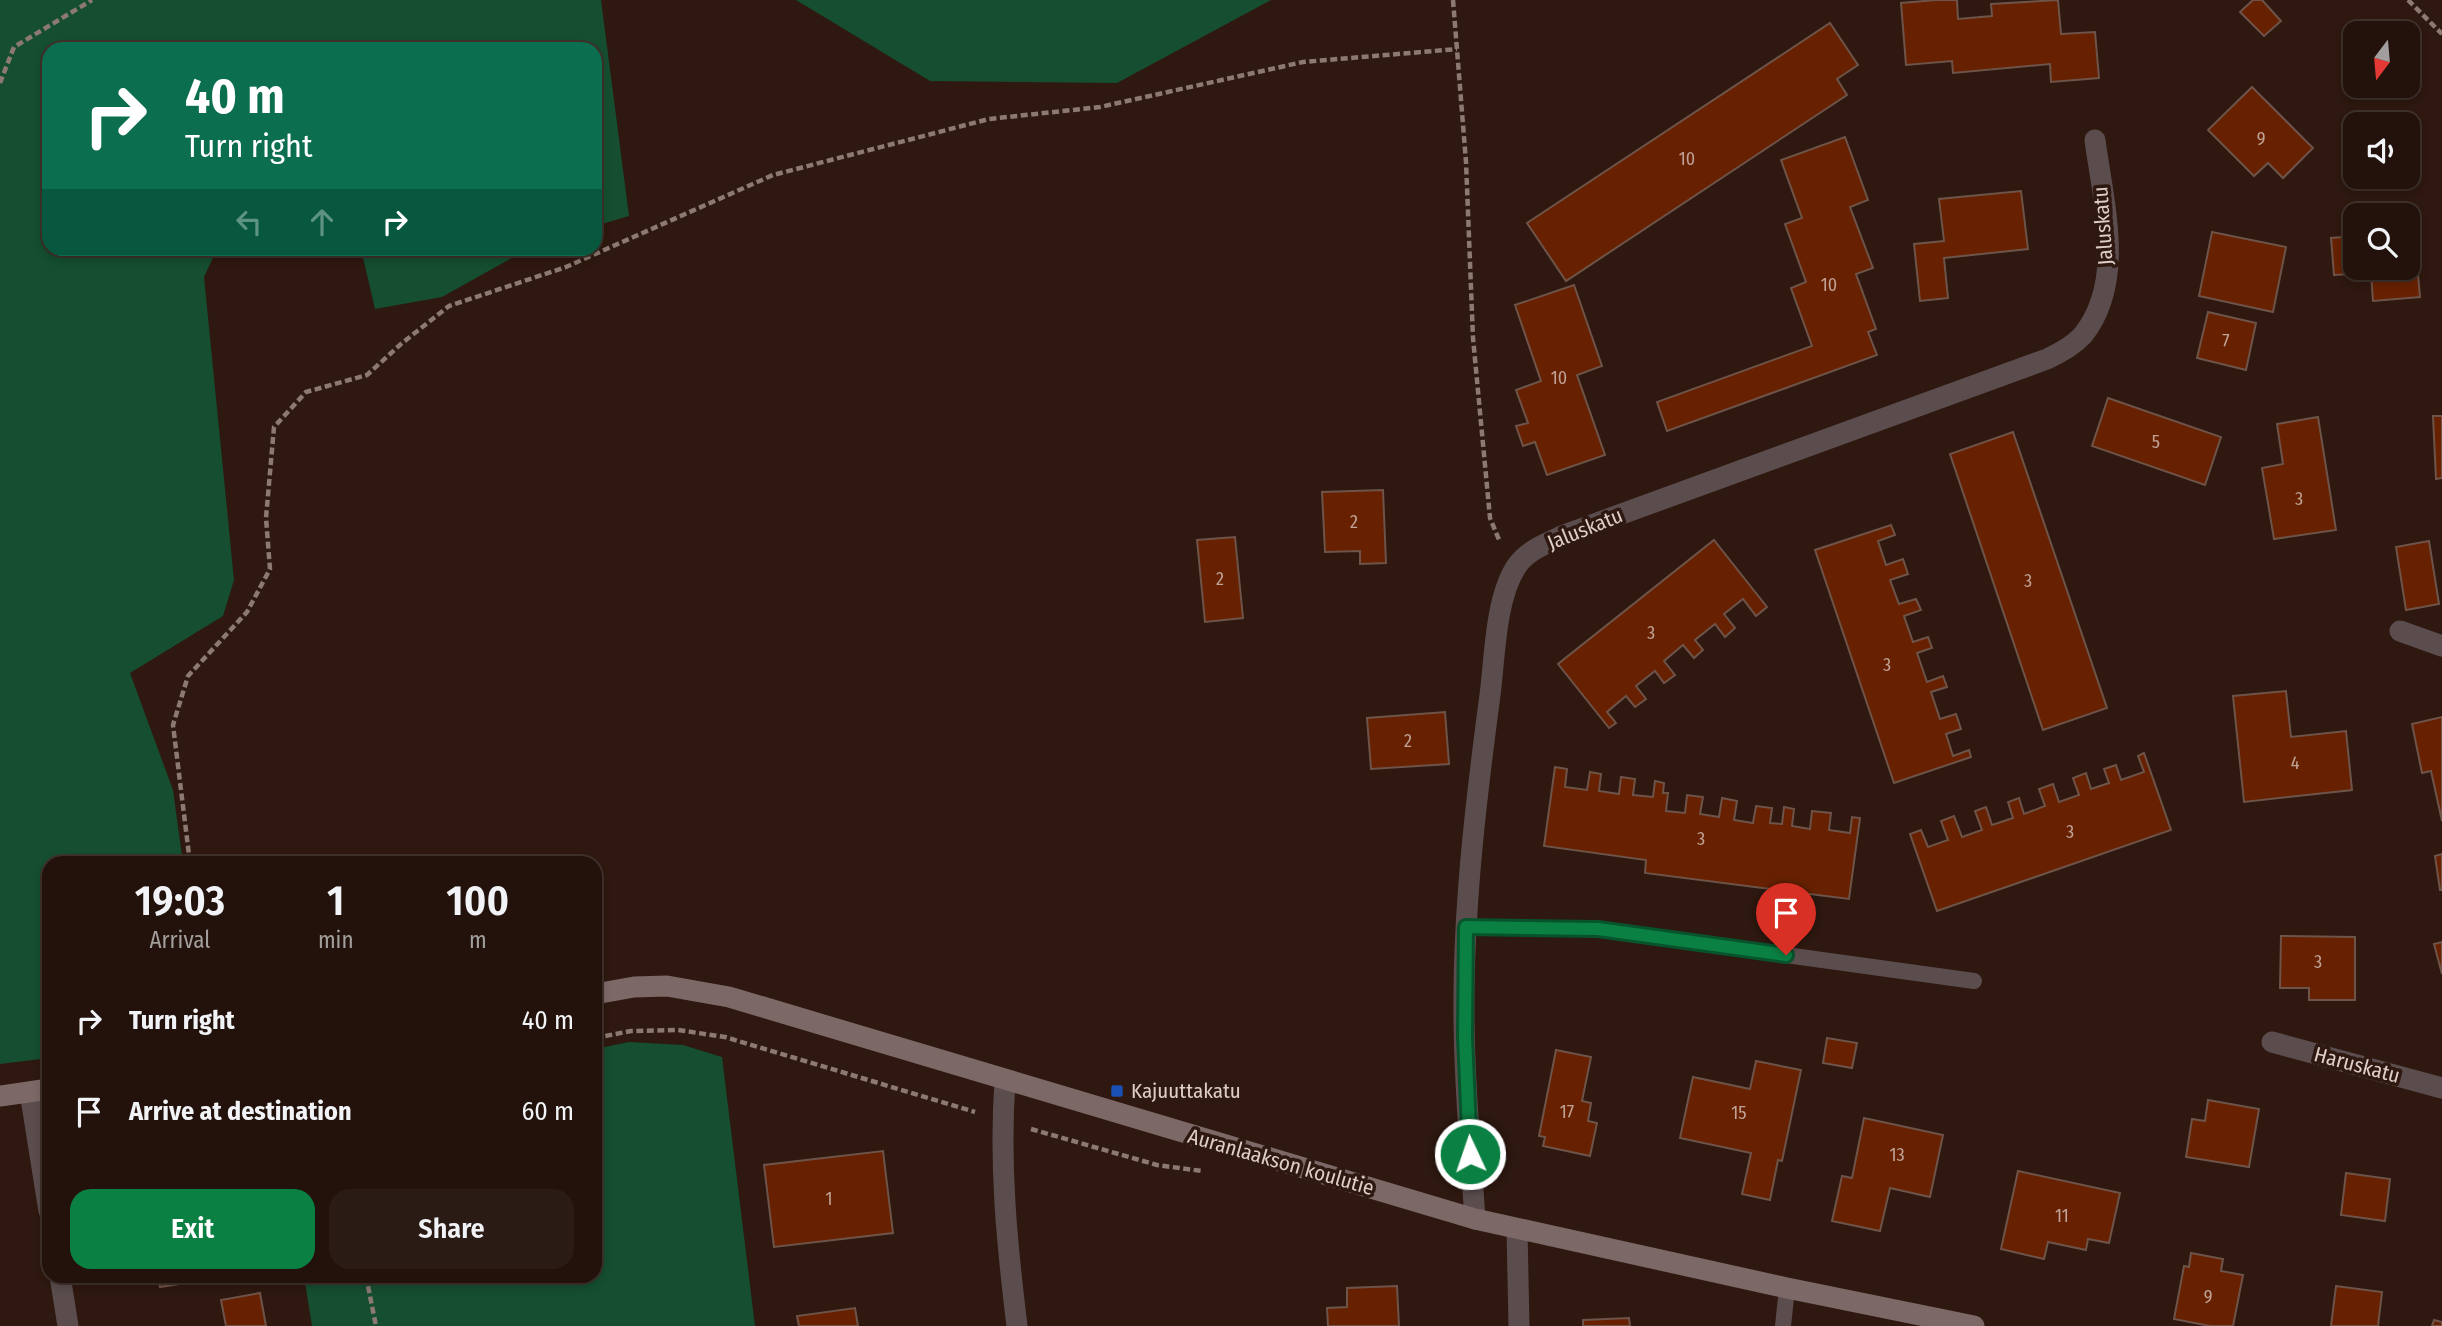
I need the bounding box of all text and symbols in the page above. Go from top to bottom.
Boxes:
north arrow [2343,21,2420,98]
map controls [2343,21,2420,280]
text: 40 m [185,67,285,126]
icon: right [70,70,161,161]
button: sound [2343,112,2420,189]
text: Turn right [185,127,312,165]
house number: 9 [2257,128,2265,150]
house number: 10 [1679,148,1695,170]
street label: Jaluskatu [2087,186,2119,266]
icon: left [230,203,268,241]
icon: ahead [303,203,341,241]
icon: right [376,203,414,241]
button: search [2343,203,2420,280]
house number: 10 [1821,274,1837,296]
house number: 7 [2222,330,2230,352]
house number: 10 [1551,367,1567,389]
house number: 5 [2152,431,2160,453]
house number: 3 [2295,488,2303,510]
street label: Jaluskatu [1544,502,1626,556]
house number: 2 [1350,511,1358,533]
house number: 2 [1216,568,1224,590]
house number: 3 [2024,570,2032,592]
house number: 3 [1647,622,1655,644]
house number: 3 [1883,654,1891,676]
house number: 2 [1404,730,1412,752]
house number: 4 [2291,752,2300,774]
house number: 3 [2066,821,2074,843]
house number: 3 [1697,828,1705,850]
text: 19:03 [135,876,225,926]
text: 1 [327,876,344,926]
text: 100 [446,876,509,926]
pin [1756,883,1816,955]
icon: arrive [1767,894,1805,932]
text: Arrival [149,926,210,954]
text: min [318,926,354,954]
text: m [469,926,487,954]
house number: 3 [2314,951,2322,973]
icon: right [70,1002,108,1040]
text: Turn right [129,1005,235,1036]
text: 40 m [522,1005,574,1036]
street label: Haruskatu [2311,1041,2403,1089]
place label: Kajuuttakatu [1131,1078,1241,1104]
marker: Kajuuttakatu [1109,1083,1125,1099]
icon: arrive [70,1093,108,1131]
text: Arrive at destination [129,1096,352,1127]
text: 60 m [521,1096,574,1127]
house number: 17 [1560,1101,1574,1123]
house number: 15 [1731,1102,1747,1124]
position arrow [1433,1117,1507,1191]
street label: Auranlaakson koulutie [1185,1123,1377,1201]
house number: 13 [1889,1144,1905,1166]
house number: 1 [825,1188,833,1210]
button: Exit [70,1189,315,1269]
button: Share [329,1189,574,1269]
house number: 11 [2055,1205,2069,1227]
house number: 9 [2204,1286,2212,1308]

